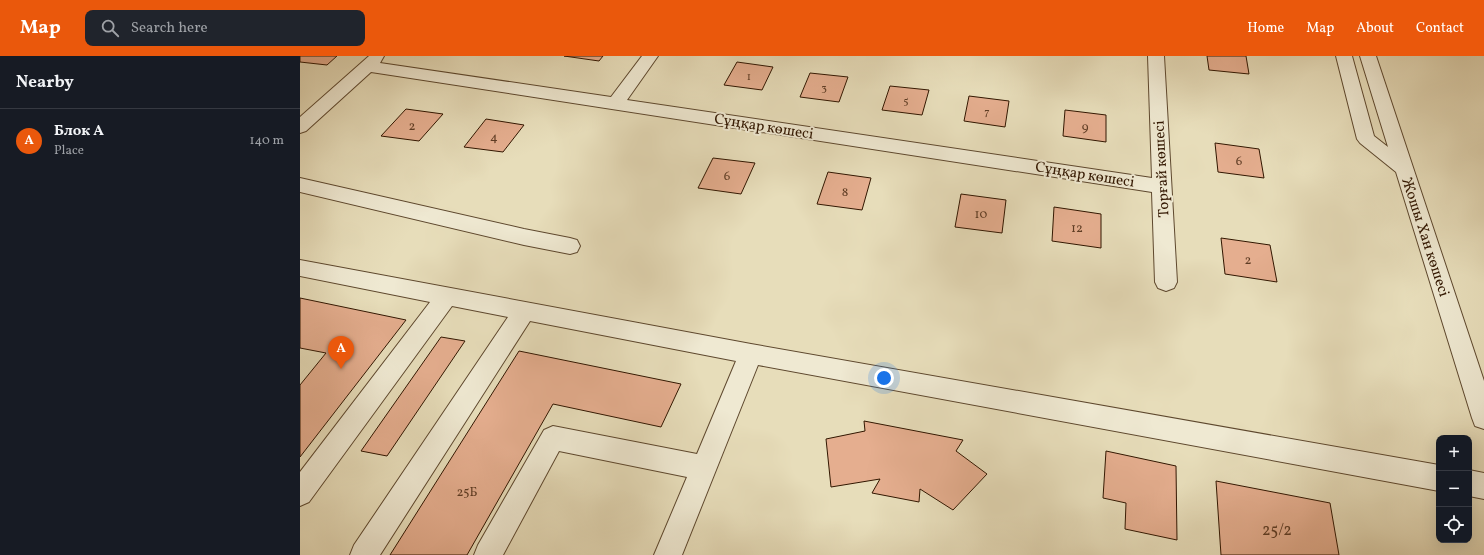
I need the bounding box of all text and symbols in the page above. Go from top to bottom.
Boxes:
search box [85,10,365,46]
text: Map [20,15,61,41]
icon: search [99,17,121,39]
text: Search here [131,18,208,39]
text: Home [1247,19,1284,38]
text: Map [1306,19,1334,38]
text: About [1356,19,1394,38]
text: Contact [1416,19,1464,38]
house number: 1 [747,70,751,85]
text: Nearby [16,71,74,94]
house number: 3 [821,81,827,96]
house number: 5 [903,94,909,109]
house number: 7 [984,105,990,120]
street label: Сұңқар көшесі [713,109,815,146]
house number: 2 [409,118,416,136]
house number: 9 [1082,119,1089,137]
street label: Торғай көшесі [1149,120,1176,218]
text: Блок А [54,121,104,142]
house number: 4 [490,129,498,147]
text: A [24,132,34,150]
text: 140 m [250,132,284,150]
text: Place [54,142,84,160]
house number: 6 [1236,153,1243,171]
street label: Сұңқар көшесі [1034,157,1136,194]
house number: 6 [724,168,731,186]
street label: Жошы Хан көшесі [1395,175,1454,300]
house number: 8 [842,184,848,202]
house number: 10 [975,206,988,224]
house number: 12 [1071,220,1083,238]
house number: 2 [1245,252,1252,270]
pin: A [328,336,354,369]
your location [874,368,894,388]
map controls [1436,435,1472,543]
button: + [1436,435,1472,471]
button: − [1436,471,1472,507]
house number: 25Б [456,484,478,502]
button: locate [1436,507,1472,543]
house number: 25/2 [1262,520,1292,542]

